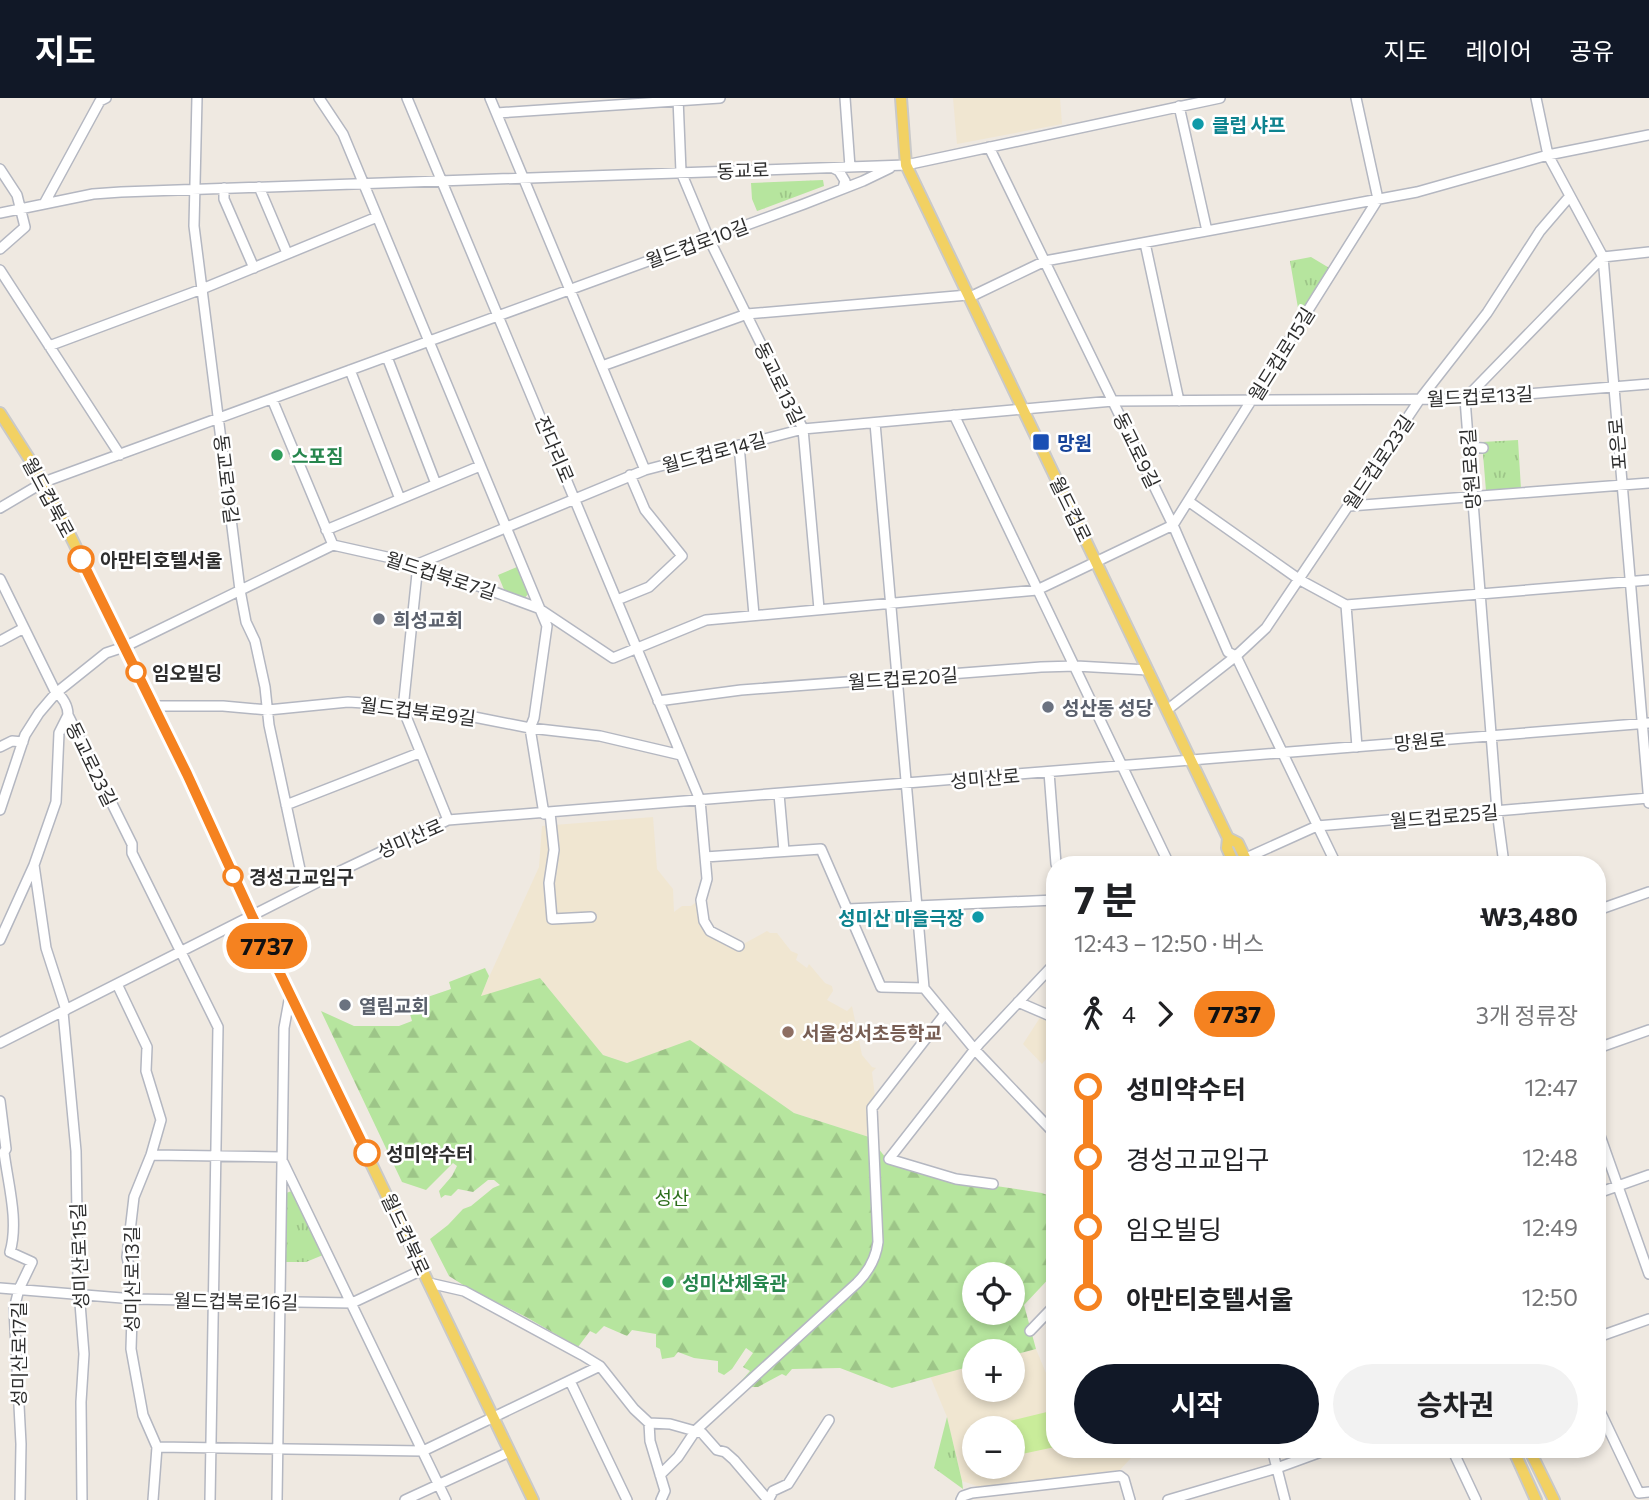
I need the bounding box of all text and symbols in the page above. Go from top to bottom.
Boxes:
text: 지도 [35,29,96,70]
text: 지도 [1383,36,1428,65]
text: 레이어 [1466,36,1532,65]
text: 공유 [1570,36,1614,65]
place label: 클럽 샤프 [1212,113,1286,136]
marker: 클럽 샤프 [1190,116,1206,132]
street label: 동교로 [716,158,770,182]
street label: 월드컵로10길 [642,214,752,272]
street label: 월드컵로15길 [1243,303,1319,405]
street label: 동교로13길 [750,338,810,428]
street label: 월드컵로13길 [1426,382,1534,410]
street label: 동교로9길 [1109,408,1165,492]
street label: 월드컵로23길 [1338,410,1418,514]
street label: 잔다리로 [531,412,579,486]
street label: 포은로 [1603,417,1631,471]
street label: 월드컵로14길 [659,427,769,477]
street label: 망원로8길 [1456,428,1484,510]
place label: 망원 [1057,431,1092,454]
marker: 망원 [1031,432,1051,452]
street label: 동교로19길 [210,433,244,525]
place label: 스포짐 [291,444,343,467]
marker: 스포짐 [269,447,285,463]
street label: 월드컵북로 [18,453,80,541]
street label: 월드컵로 [1045,473,1097,545]
marker: 아만티호텔서울 [68,546,94,572]
street label: 월드컵북로7길 [383,546,499,604]
place label: 아만티호텔서울 [100,548,222,571]
place label: 희성교회 [393,608,463,631]
marker: 희성교회 [371,611,387,627]
place label: 임오빌딩 [152,661,222,684]
marker: 임오빌딩 [126,662,146,682]
street label: 월드컵로20길 [847,663,959,693]
street label: 월드컵북로9길 [359,692,477,730]
place label: 성산동 성당 [1062,696,1154,719]
marker: 성산동 성당 [1040,699,1056,715]
street label: 동교로23길 [62,718,122,810]
street label: 망원로 [1393,727,1447,755]
street label: 성미산로 [949,763,1021,793]
street label: 월드컵로25길 [1389,800,1499,832]
street label: 성미산로 [373,813,447,863]
place label: 경성고교입구 [249,865,354,888]
marker: 경성고교입구 [223,866,243,886]
text: 7 분 [1074,875,1137,922]
text: ₩3,480 [1480,900,1578,931]
place label: 성미산 마을극장 [838,906,964,929]
marker: 성미산 마을극장 [970,909,986,925]
line badge: 7737 [218,923,316,969]
text: 12:43 – 12:50 · 버스 [1074,929,1264,957]
text: 7737 [240,931,294,960]
place label: 열림교회 [359,994,429,1017]
icon: walk [1074,995,1112,1033]
icon: forward [1146,995,1184,1033]
marker: 열림교회 [337,997,353,1013]
text: 7737 [1208,999,1261,1028]
text: 4 [1122,1000,1136,1028]
text: 3개 정류장 [1476,1001,1578,1029]
place label: 서울성서초등학교 [802,1021,942,1044]
marker: 서울성서초등학교 [780,1024,796,1040]
text: 성미약수터 [1126,1073,1246,1104]
text: 12:47 [1525,1073,1578,1101]
marker: 성미약수터 [354,1140,380,1166]
place label: 성미약수터 [386,1142,473,1165]
text: 경성고교입구 [1126,1143,1270,1174]
text: 12:48 [1522,1143,1578,1171]
park label: 성산 [655,1186,689,1209]
street label: 월드컵북로 [377,1190,435,1278]
street label: 성미산로15길 [66,1202,92,1310]
text: 임오빌딩 [1126,1213,1222,1244]
text: 12:49 [1522,1213,1578,1241]
street label: 성미산로13길 [120,1226,143,1332]
map controls [962,1262,1025,1479]
button: locate [962,1262,1025,1325]
place label: 성미산체육관 [682,1271,787,1294]
marker: 성미산체육관 [660,1274,676,1290]
text: 아만티호텔서울 [1126,1283,1293,1314]
text: 12:50 [1522,1283,1578,1311]
street label: 월드컵북로16길 [174,1288,298,1314]
street label: 성미산로17길 [7,1301,30,1407]
button: + [962,1339,1025,1402]
button: 시작 [1074,1364,1319,1444]
button: 승차권 [1333,1364,1578,1444]
button: − [962,1416,1025,1479]

